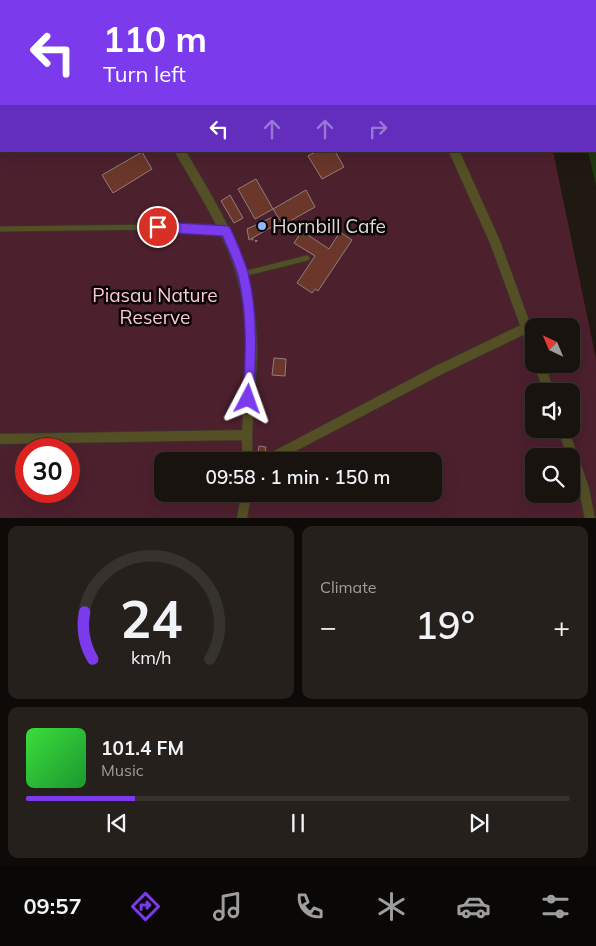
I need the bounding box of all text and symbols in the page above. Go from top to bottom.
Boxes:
text: 110 m [103,17,207,61]
icon: left [20,20,85,85]
text: Turn left [103,60,186,88]
icon: left [205,115,233,143]
icon: ahead [258,115,286,143]
icon: ahead [311,115,339,143]
icon: right [364,115,392,143]
pin [137,206,179,248]
icon: arrive [144,213,172,241]
place label: Hornbill Cafe [272,214,386,238]
marker: Hornbill Cafe [256,220,268,232]
park label: Piasau Nature Reserve [92,283,218,329]
north arrow [525,318,580,372]
map controls [525,318,580,503]
position arrow [221,372,273,424]
button: sound [525,383,580,438]
speed limit sign: 30 [15,438,80,503]
button: search [525,448,580,503]
text: 09:58 · 1 min · 150 m [205,465,391,489]
text: Climate [320,577,376,597]
text: 24 [120,586,182,651]
text: 19° [415,601,475,649]
text: − [320,609,337,644]
text: + [553,609,570,644]
text: km/h [131,646,171,668]
text: 101.4 FM [101,736,184,760]
text: Music [101,760,144,780]
icon: previous [103,809,131,837]
icon: pause [284,809,312,837]
icon: next [465,809,493,837]
icon: directions [128,889,163,924]
icon: music [210,889,245,924]
icon: phone [292,889,327,924]
icon: climate [374,889,409,924]
icon: car [456,889,491,924]
icon: filters [538,889,573,924]
text: 09:57 [23,892,82,920]

